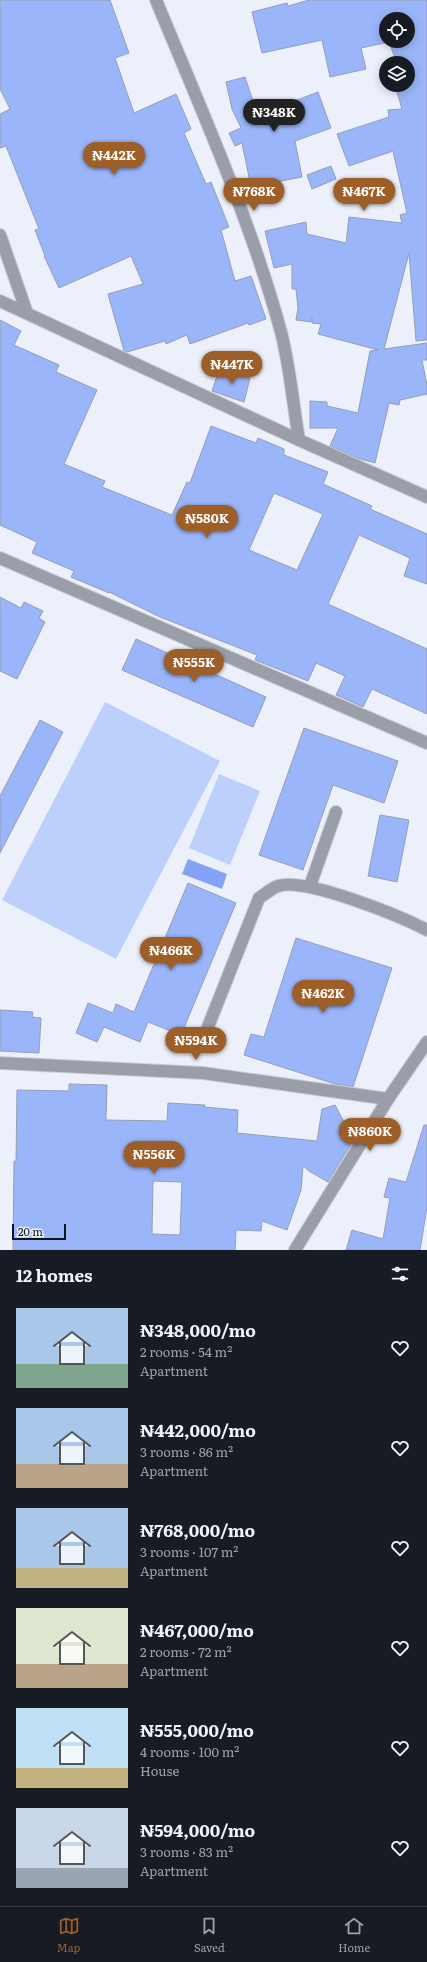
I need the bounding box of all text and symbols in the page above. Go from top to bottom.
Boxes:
map controls [379,12,415,92]
button: locate [379,12,415,48]
button: layers [379,56,415,92]
pin: ₦348K [246,99,302,133]
text: ₦348K [252,102,296,121]
pin: ₦442K [86,142,142,176]
text: ₦442K [92,145,136,164]
pin: ₦768K [226,178,282,212]
pin: ₦467K [336,178,392,212]
text: ₦768K [232,181,276,200]
text: ₦467K [342,181,386,200]
pin: ₦447K [204,351,260,385]
text: ₦447K [210,354,254,373]
pin: ₦580K [179,505,235,539]
text: ₦580K [185,508,229,527]
pin: ₦555K [166,649,222,683]
text: ₦555K [173,652,215,671]
pin: ₦466K [143,937,199,971]
text: ₦466K [149,940,193,959]
pin: ₦462K [295,980,351,1014]
text: ₦462K [301,983,345,1002]
pin: ₦594K [168,1027,224,1061]
text: ₦594K [174,1030,218,1049]
pin: ₦860K [342,1118,398,1152]
text: ₦860K [348,1121,392,1140]
pin: ₦556K [126,1141,182,1175]
text: ₦556K [133,1144,175,1163]
scale bar [12,1222,66,1241]
text: 20 m [18,1223,43,1239]
text: 12 homes [16,1262,92,1287]
icon: filters [389,1263,411,1285]
text: ₦348,000/mo [140,1317,256,1342]
icon: home [48,1324,96,1372]
icon: heart [389,1337,411,1359]
text: 2 rooms · 54 m² [140,1342,232,1361]
text: Apartment [140,1361,208,1380]
text: ₦442,000/mo [140,1417,256,1442]
icon: home [48,1424,96,1472]
icon: heart [389,1437,411,1459]
text: 3 rooms · 86 m² [140,1442,233,1461]
text: Apartment [140,1461,208,1480]
text: ₦768,000/mo [140,1517,255,1542]
icon: home [48,1524,96,1572]
icon: heart [389,1537,411,1559]
text: 3 rooms · 107 m² [140,1542,238,1561]
text: Apartment [140,1561,208,1580]
text: ₦467,000/mo [140,1617,254,1642]
icon: home [48,1624,96,1672]
icon: heart [389,1637,411,1659]
text: 2 rooms · 72 m² [140,1642,232,1661]
text: Apartment [140,1661,208,1680]
text: ₦555,000/mo [140,1717,254,1742]
icon: home [48,1724,96,1772]
icon: heart [389,1737,411,1759]
text: 4 rooms · 100 m² [140,1742,239,1761]
text: House [140,1761,179,1780]
text: ₦594,000/mo [140,1817,255,1842]
icon: home [48,1824,96,1872]
icon: heart [389,1837,411,1859]
text: 3 rooms · 83 m² [140,1842,233,1861]
text: Apartment [140,1861,208,1880]
tab: Map [57,1915,80,1955]
tab: Saved [194,1915,225,1955]
tab: Home [338,1915,370,1955]

